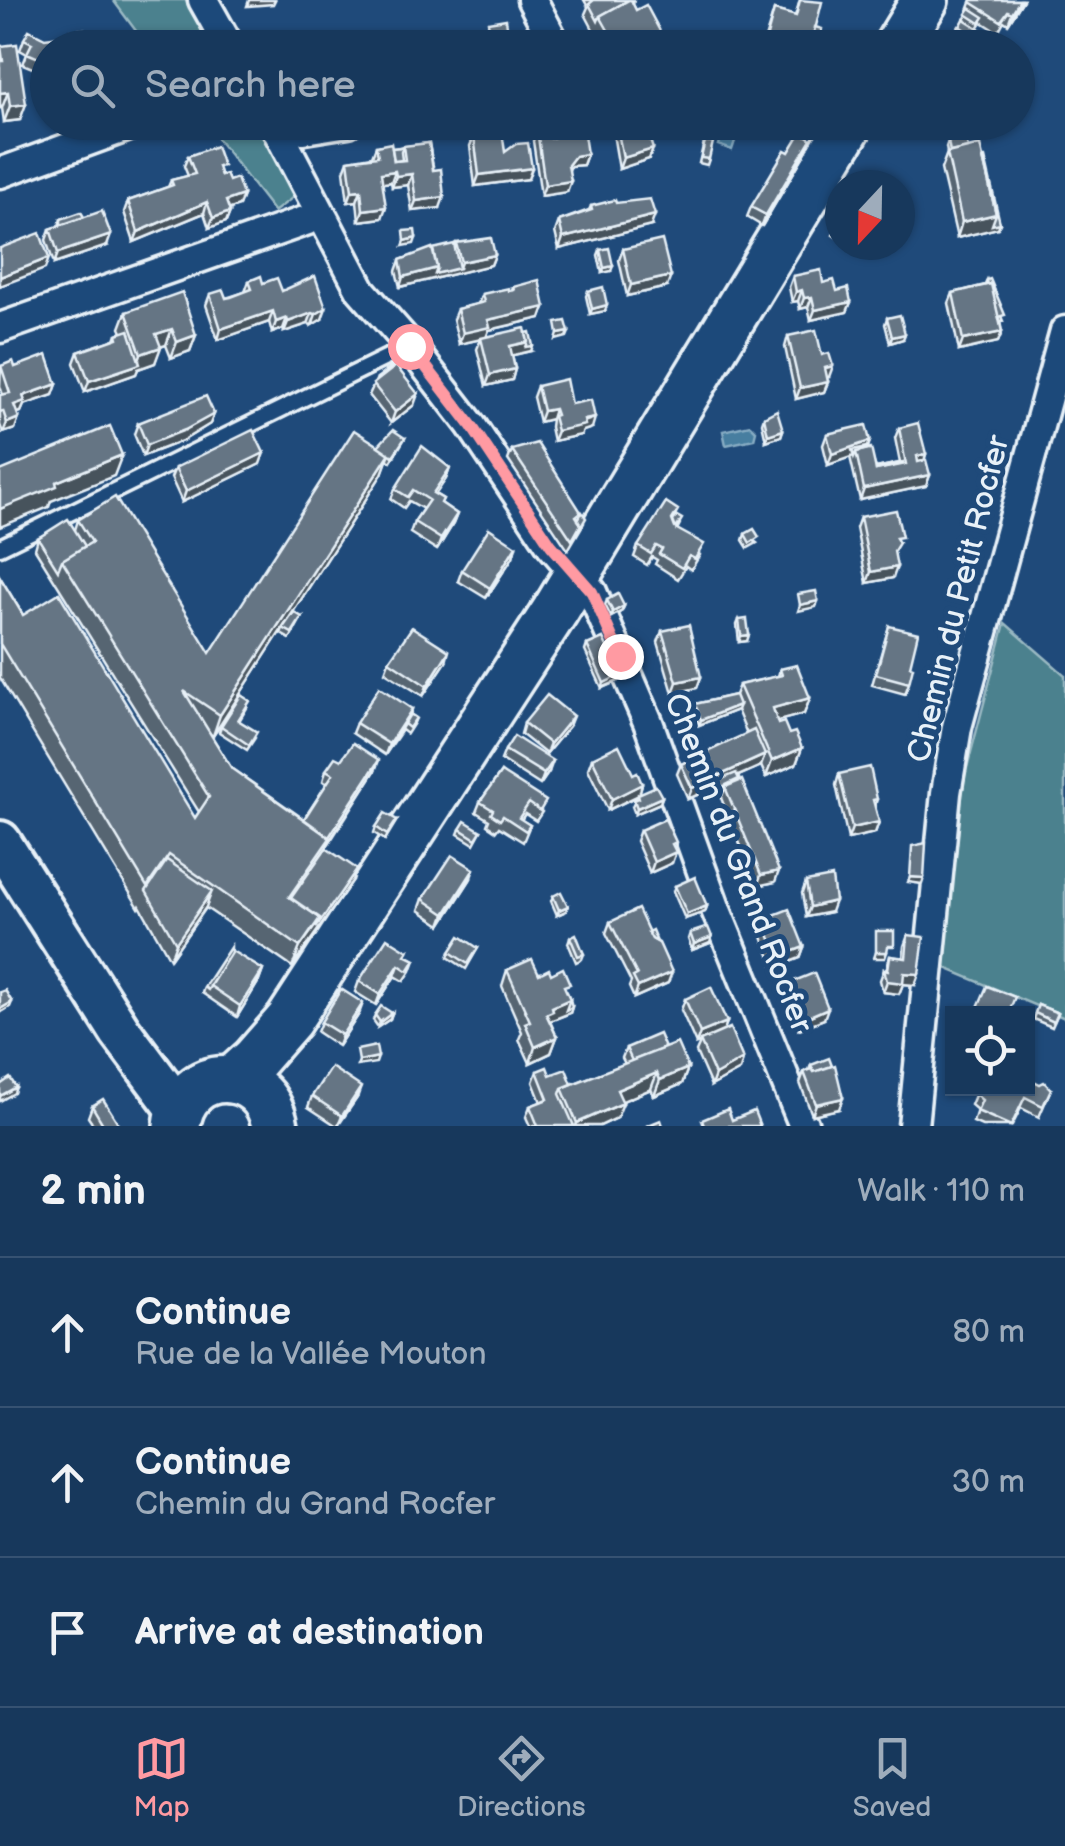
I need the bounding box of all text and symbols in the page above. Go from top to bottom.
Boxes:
search box [30,30,1035,140]
icon: search [65,58,120,113]
text: Search here [145,63,356,108]
north arrow [825,170,915,260]
route start [388,324,434,370]
street label: Chemin du Petit Rocfer [899,431,1019,767]
route end [598,634,644,680]
street label: Chemin du Grand Rocfer [655,688,821,1038]
map controls [945,1006,1035,1096]
button: locate [945,1006,1035,1096]
text: 2 min [40,1166,146,1217]
text: Walk · 110 m [857,1172,1025,1211]
text: Continue [135,1290,291,1335]
icon: ahead [40,1305,95,1360]
text: 80 m [952,1313,1025,1352]
text: Rue de la Vallée Mouton [135,1335,487,1374]
text: Continue [135,1440,291,1485]
icon: ahead [40,1455,95,1510]
text: 30 m [951,1463,1025,1502]
text: Chemin du Grand Rocfer [135,1485,495,1524]
icon: arrive [40,1605,95,1660]
text: Arrive at destination [135,1610,484,1655]
tab: Map [134,1731,190,1824]
tab: Directions [457,1731,586,1824]
tab: Saved [853,1731,931,1824]

